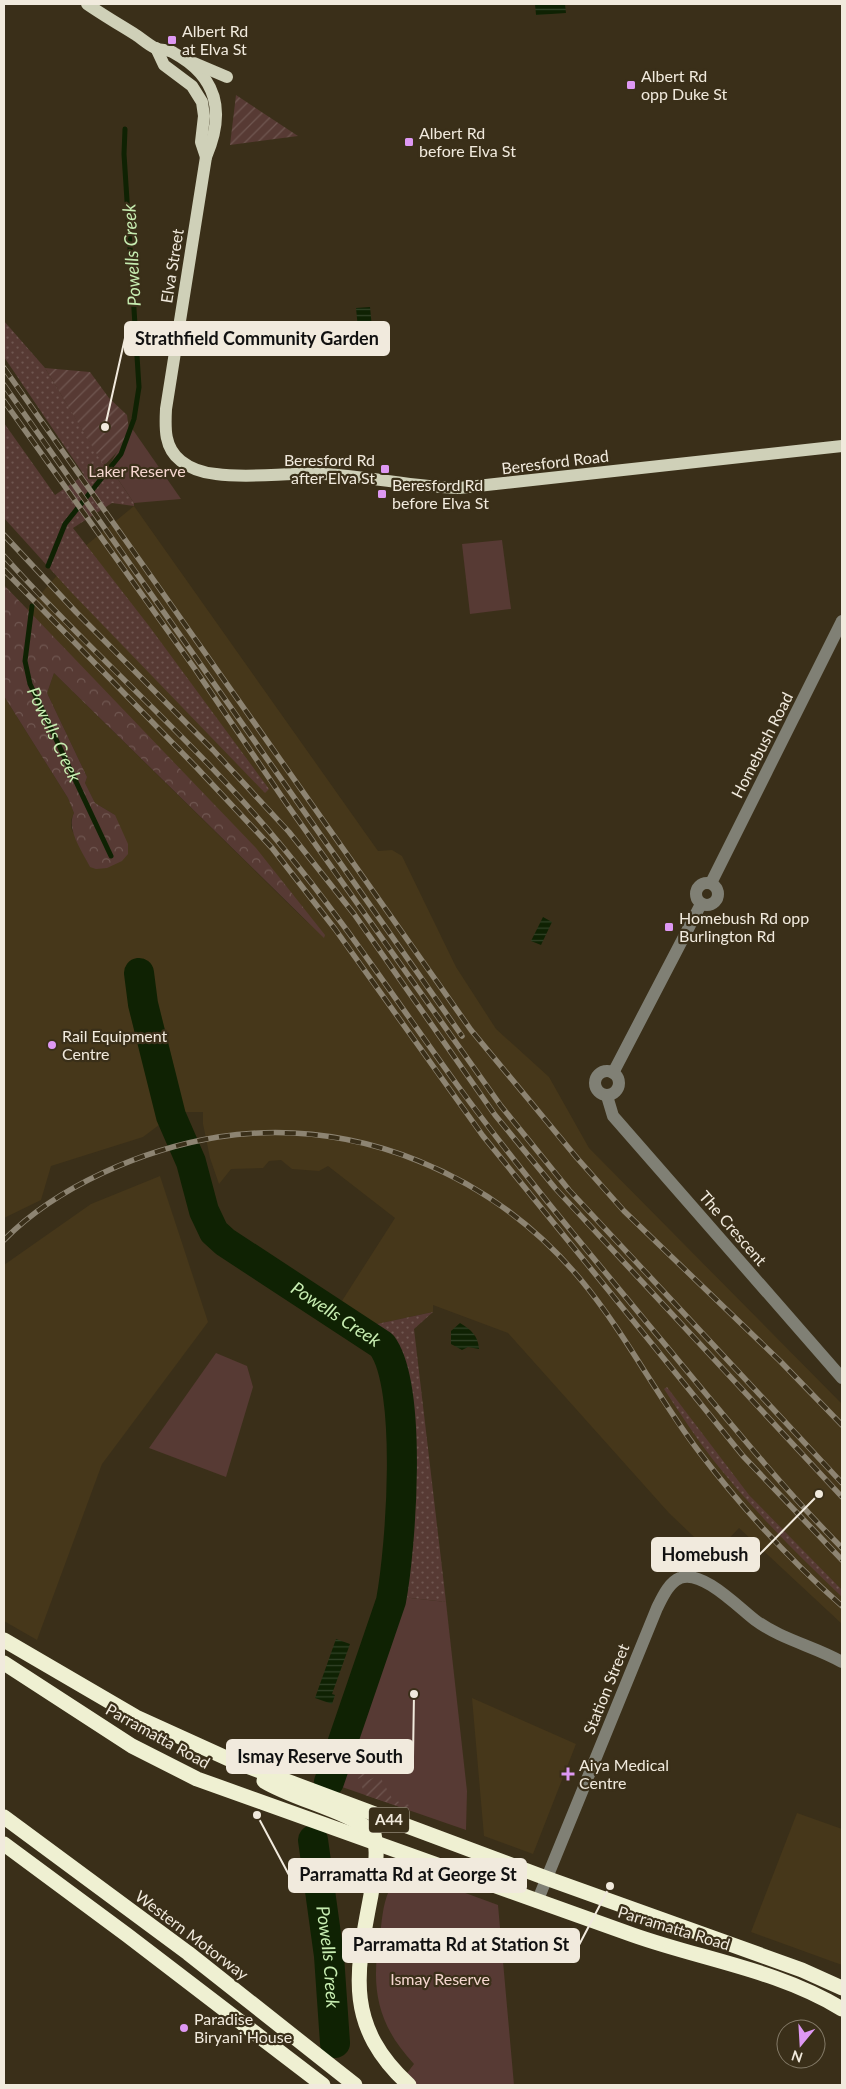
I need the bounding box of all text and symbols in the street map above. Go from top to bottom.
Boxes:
place label: Albert Rd at Elva St [182,21,248,58]
marker: Albert Rd at Elva St [166,34,178,46]
place label: Albert Rd opp Duke St [641,66,728,103]
marker: Albert Rd opp Duke St [625,79,637,91]
place label: Albert Rd before Elva St [419,123,516,160]
marker: Albert Rd before Elva St [403,136,415,148]
water label: Powells Creek [117,203,145,307]
street label: Elva Street [156,227,187,305]
callout: Strathfield Community Garden [125,322,389,355]
text: Strathfield Community Garden [135,327,379,349]
street label: Beresford Road [500,445,610,478]
place label: Beresford Rd after Elva St [284,450,375,487]
park label: Laker Reserve [88,461,186,480]
marker: Beresford Rd after Elva St [379,463,391,475]
place label: Beresford Rd before Elva St [392,475,489,512]
marker: Beresford Rd before Elva St [376,488,388,500]
water label: Powells Creek [23,683,87,786]
street label: Homebush Road [727,689,796,801]
place label: Homebush Rd opp Burlington Rd [679,908,809,945]
marker: Homebush Rd opp Burlington Rd [663,921,675,933]
place label: Rail Equipment Centre [62,1026,168,1063]
marker: Rail Equipment Centre [46,1039,58,1051]
street label: The Crescent [696,1186,771,1269]
water label: Powells Creek [287,1276,386,1351]
callout: Homebush [652,1538,759,1571]
text: Homebush [661,1543,749,1565]
street label: Station Street [579,1641,632,1737]
street label: Parramatta Road [103,1699,214,1772]
callout: Ismay Reserve South [227,1740,413,1773]
text: Ismay Reserve South [237,1745,403,1767]
place label: Aiya Medical Centre [579,1755,669,1792]
marker: Aiya Medical Centre [561,1767,575,1781]
road number: A44 [369,1808,409,1832]
callout: Parramatta Rd at George St [289,1859,526,1892]
text: Parramatta Rd at George St [299,1863,517,1885]
street label: Western Motorway [132,1886,253,1984]
street label: Parramatta Road [616,1901,733,1954]
water label: Powells Creek [312,1904,345,2009]
callout: Parramatta Rd at Station St [343,1929,579,1962]
text: Parramatta Rd at Station St [353,1933,569,1955]
park label: Ismay Reserve [390,1969,490,1988]
place label: Paradise Biryani House [194,2009,292,2046]
north arrow [776,2019,826,2069]
marker: Paradise Biryani House [178,2022,190,2034]
text: N [789,2047,805,2067]

